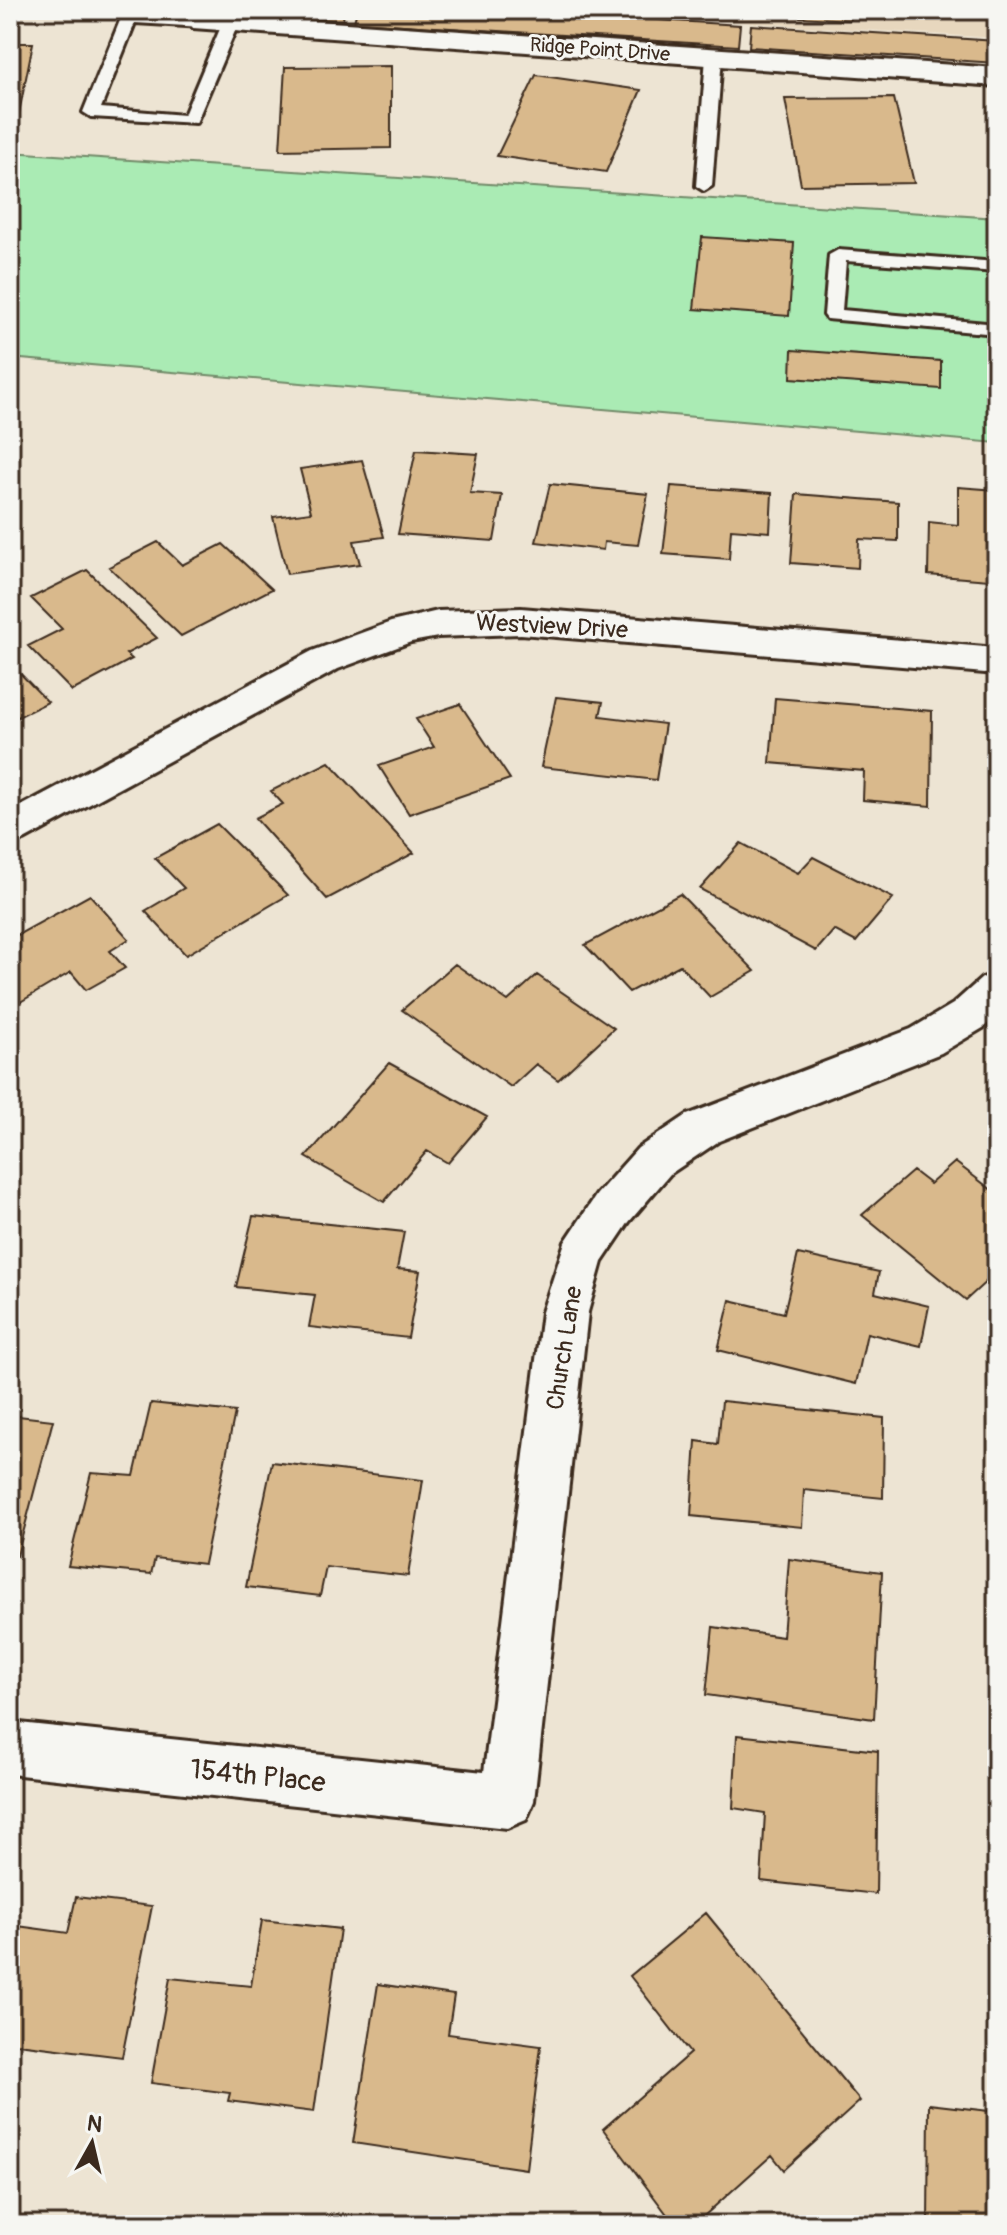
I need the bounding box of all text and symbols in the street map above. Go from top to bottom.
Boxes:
street label: Ridge Point Drive [529,32,671,67]
street label: Westview Drive [475,608,629,645]
street label: Church Lane [540,1284,589,1412]
street label: 154th Place [188,1752,328,1801]
north arrow [52,2103,132,2183]
text: N [85,2109,104,2139]

